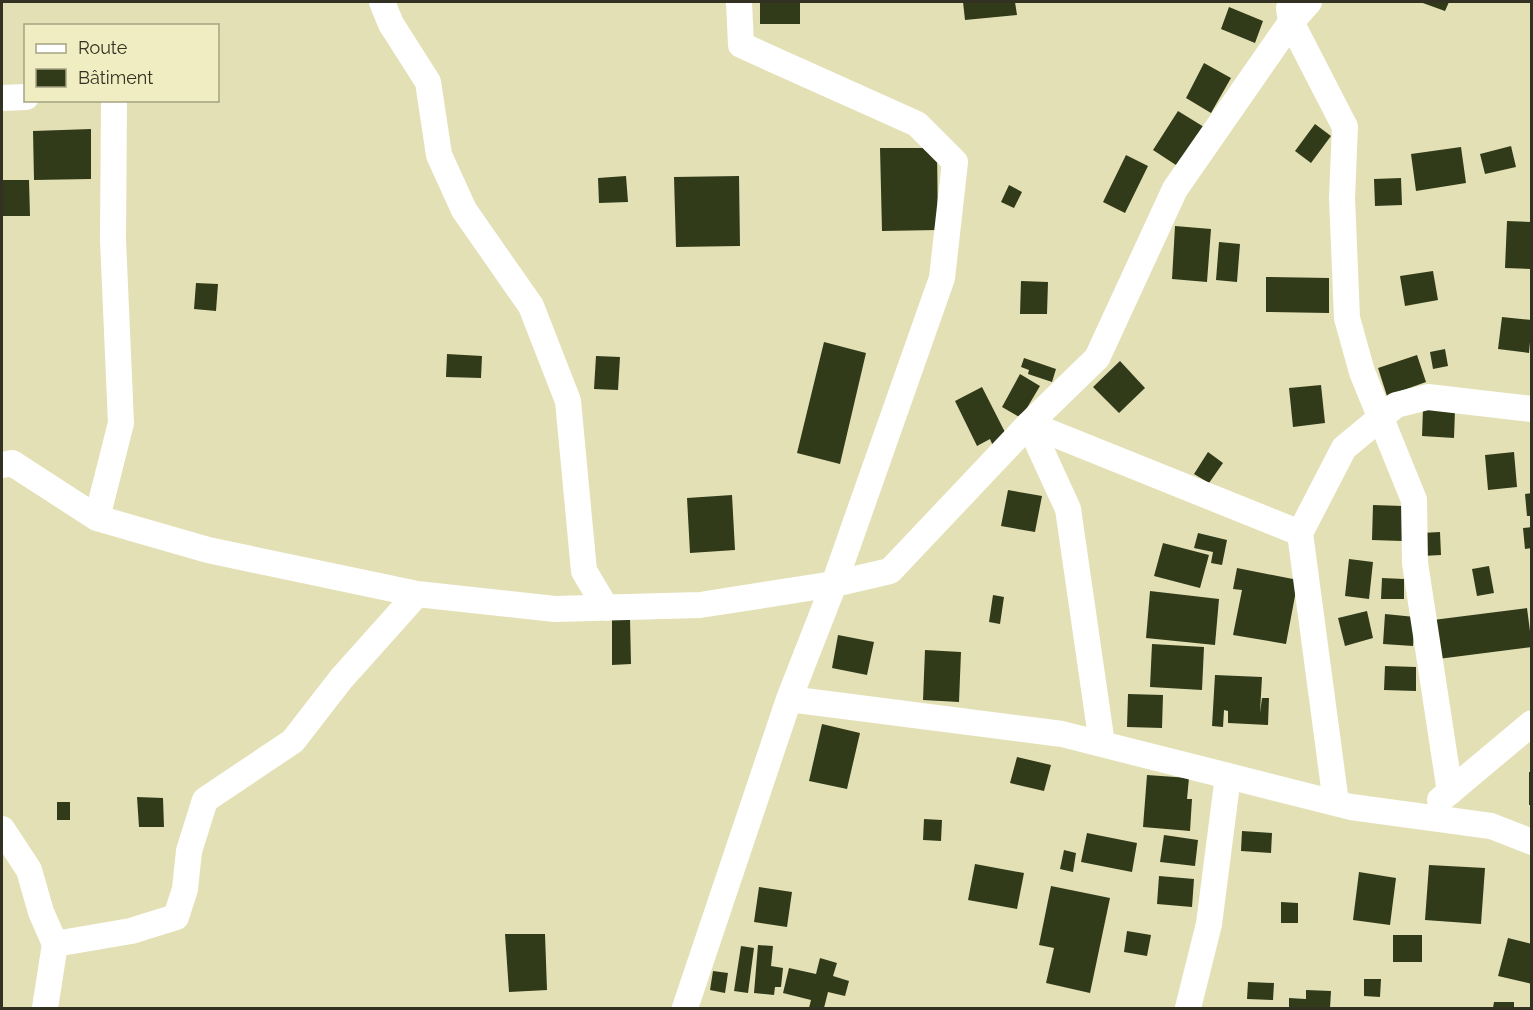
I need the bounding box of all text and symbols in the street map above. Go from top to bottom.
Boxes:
legend [24,24,219,102]
text: Route [78,37,128,58]
text: Bâtiment [78,67,153,88]

